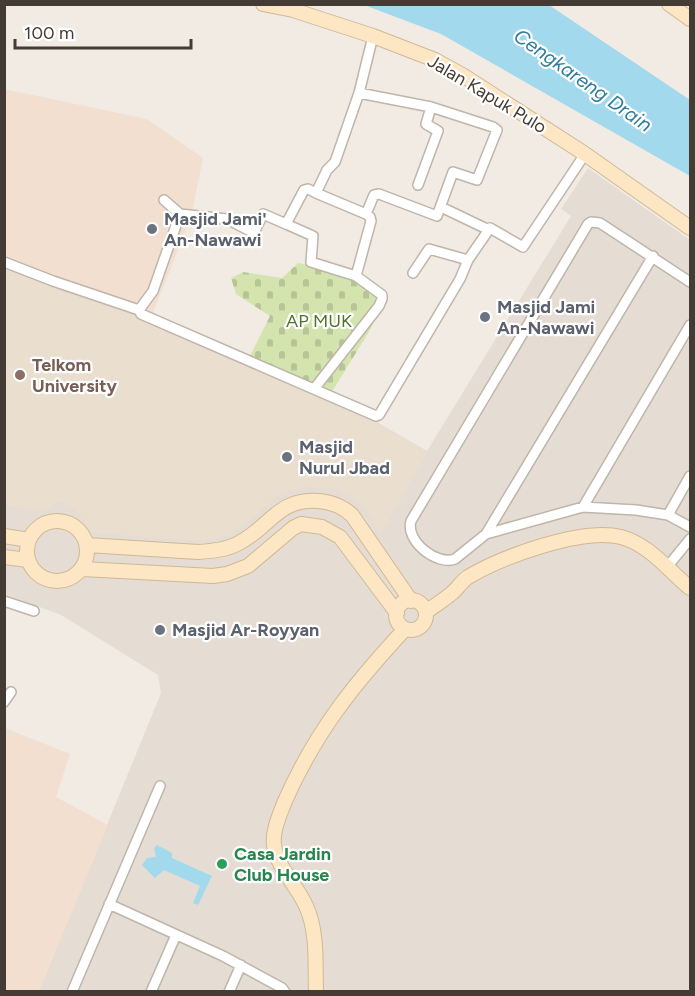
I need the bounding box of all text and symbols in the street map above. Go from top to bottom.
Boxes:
scale bar [15,12,190,50]
text: 100 m [24,22,74,44]
water label: Cengkareng Drain [509,23,657,137]
street label: Jalan Kapuk Pulo [424,50,550,138]
place label: Masjid Jami' An-Nawawi [164,208,267,251]
marker: Masjid Jami' An-Nawawi [145,222,159,236]
place label: Masjid Jami An-Nawawi [497,296,595,339]
park label: AP MUK [286,310,352,332]
marker: Masjid Jami An-Nawawi [478,310,492,324]
place label: Telkom University [32,354,117,397]
marker: Telkom University [13,368,27,382]
place label: Masjid Nurul Jbad [299,436,390,479]
marker: Masjid Nurul Jbad [280,450,294,464]
place label: Masjid Ar-Royyan [172,619,319,641]
marker: Masjid Ar-Royyan [153,623,167,637]
place label: Casa Jardin Club House [234,843,331,886]
marker: Casa Jardin Club House [215,857,229,871]

